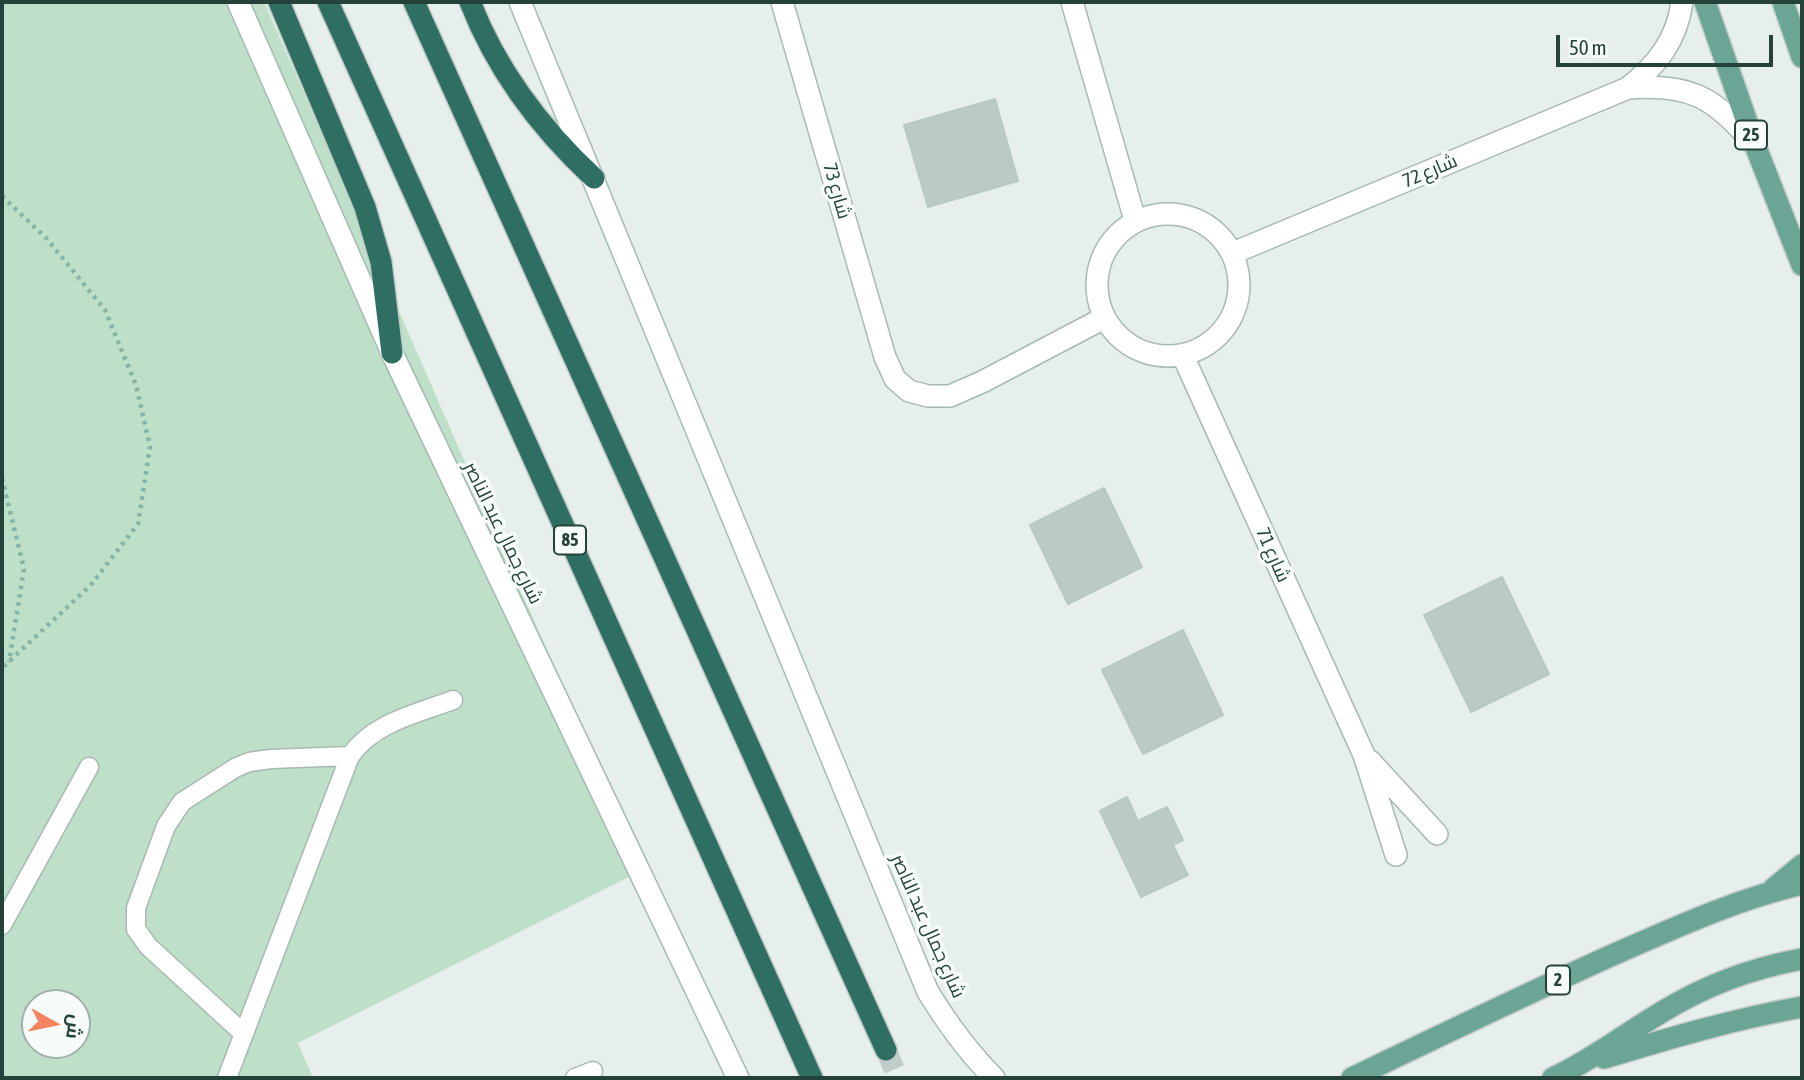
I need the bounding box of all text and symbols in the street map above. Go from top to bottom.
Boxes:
scale bar [1559,21,1776,65]
text: 50 m [1569,35,1607,59]
road number: 25 [1735,120,1767,150]
street label: شارع 72 [1399,149,1461,193]
street label: شارع 73 [818,160,856,222]
street label: شارع جمال عبد الناصر [459,458,547,608]
street label: شارع 71 [1251,524,1295,586]
road number: 85 [554,526,586,554]
street label: شارع جمال عبد الناصر [886,850,970,1002]
road number: 2 [1546,965,1570,995]
north arrow [21,989,91,1059]
text: ش [62,1013,88,1041]

